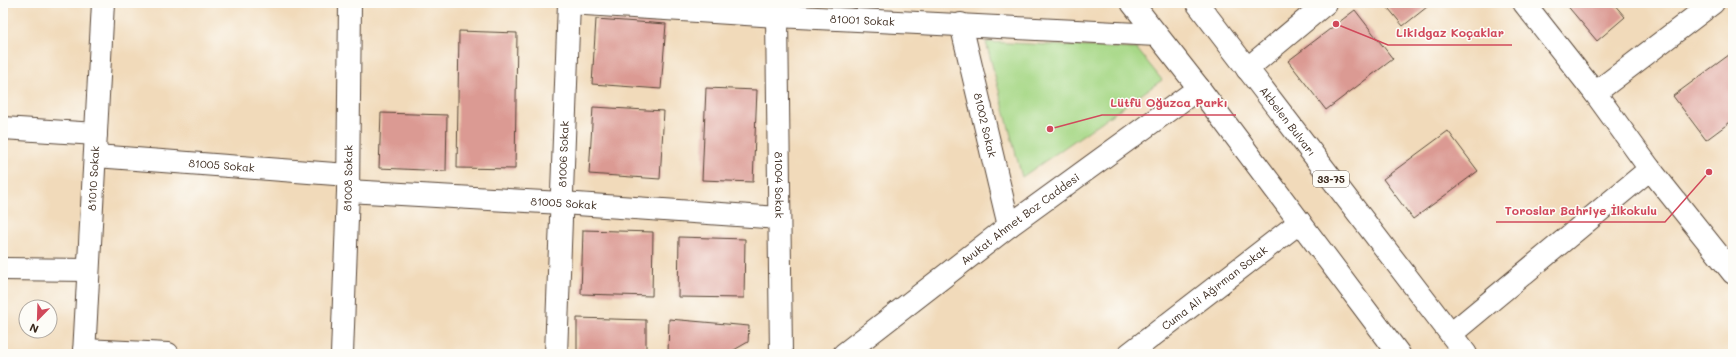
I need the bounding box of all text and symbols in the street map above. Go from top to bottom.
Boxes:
street label: 81001 Sokak [830,11,895,29]
callout: Likidgaz Koçaklar [1388,21,1512,45]
text: Likidgaz Koçaklar [1396,24,1504,40]
street label: Akbelen Bulvarı [1257,83,1319,159]
street label: 81002 Sokak [971,91,1001,159]
callout: Lütfü Oğuzca Parkı [1102,91,1236,115]
text: Lütfü Oğuzca Parkı [1110,94,1228,110]
street label: 81006 Sokak [554,120,572,188]
street label: 81010 Sokak [84,145,102,211]
street label: 81008 Sokak [339,145,355,212]
street label: 81004 Sokak [772,152,787,218]
street label: 81005 Sokak [188,155,256,175]
street label: Avukat Ahmet Boz Caddesi [957,169,1082,268]
road number: 33-75 [1313,171,1349,187]
street label: 81005 Sokak [530,193,597,212]
callout: Toroslar Bahriye İlkokulu [1496,198,1665,222]
text: Toroslar Bahriye İlkokulu [1505,202,1657,218]
street label: Cuma Ali Ağırman Sokak [1158,242,1270,333]
north arrow [18,299,58,339]
text: N [27,320,41,337]

